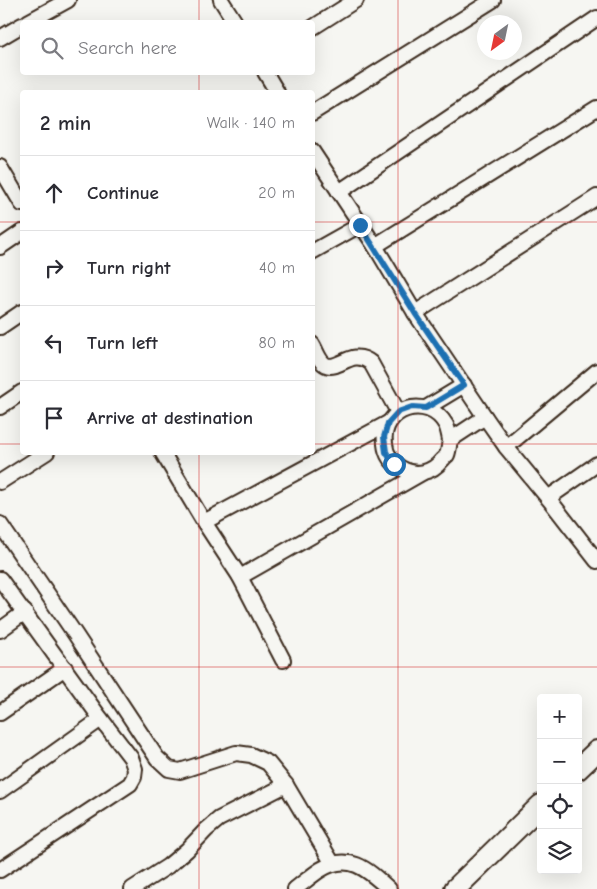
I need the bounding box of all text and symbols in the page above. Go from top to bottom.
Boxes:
north arrow [477,15,522,60]
search box [20,20,315,75]
icon: search [38,34,66,62]
text: Search here [78,37,177,59]
text: 2 min [40,111,91,135]
text: Walk · 140 m [207,114,295,132]
icon: ahead [40,179,68,207]
text: Continue [87,182,159,204]
text: 20 m [258,184,295,202]
route end [349,214,372,237]
icon: right [40,254,68,282]
text: Turn right [87,257,171,279]
text: 40 m [259,259,295,277]
icon: left [40,329,68,357]
text: Turn left [87,332,158,354]
text: 80 m [258,334,295,352]
icon: arrive [40,404,68,432]
text: Arrive at destination [87,407,253,429]
route start [383,453,406,476]
map controls [537,694,582,874]
button: + [537,694,582,739]
button: − [537,739,582,784]
button: locate [537,784,582,829]
button: layers [537,829,582,874]

